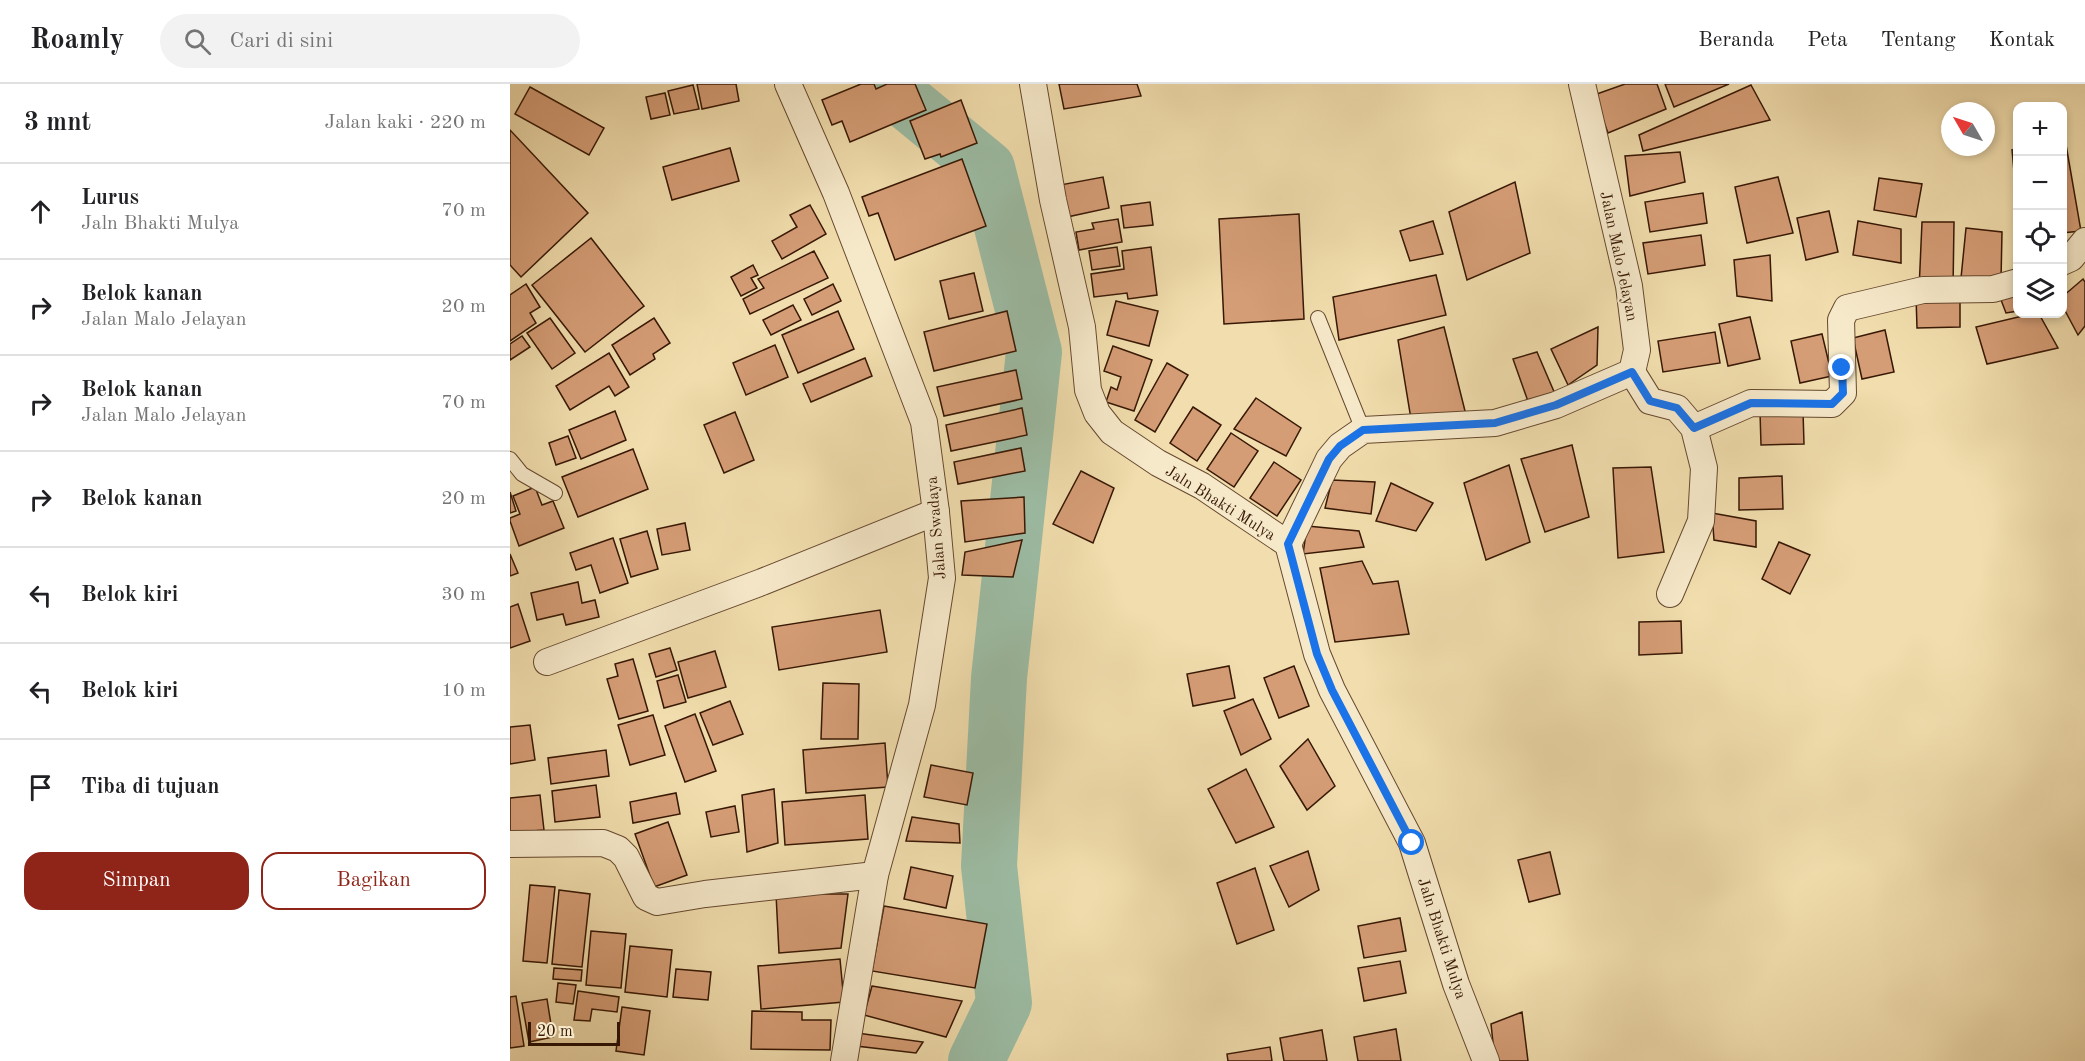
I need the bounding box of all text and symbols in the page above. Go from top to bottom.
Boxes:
search box [160,14,580,68]
icon: search [181,25,214,58]
text: Roamly [30,27,124,55]
text: Cari di sini [229,30,333,52]
text: Beranda [1698,30,1774,51]
text: Peta [1807,30,1848,51]
text: Tentang [1881,30,1956,51]
text: Kontak [1989,30,2055,51]
north arrow [1941,102,1995,156]
map controls [2013,102,2067,318]
button: + [2013,102,2067,156]
text: 3 mnt [24,110,91,136]
text: Jalan kaki · 220 m [324,113,486,133]
button: − [2013,156,2067,210]
text: Lurus [81,187,139,209]
street label: Jalan Malo Jelayan [1596,190,1640,323]
icon: ahead [24,195,57,228]
text: 70 m [441,201,486,221]
button: locate [2013,210,2067,264]
text: Jaln Bhakti Mulya [81,214,239,234]
button: layers [2013,264,2067,318]
text: Belok kanan [81,283,203,305]
icon: right [24,291,57,324]
text: 20 m [441,297,486,317]
text: Jalan Malo Jelayan [81,310,247,330]
route end [1828,354,1854,380]
text: Belok kanan [81,379,203,401]
icon: right [24,387,57,420]
text: 70 m [441,393,486,413]
text: Jalan Malo Jelayan [81,406,247,426]
street label: Jaln Bhakti Mulya [1162,463,1278,544]
street label: Jalan Swadaya [925,475,949,580]
icon: right [24,483,57,516]
text: Belok kanan [81,488,203,510]
text: 20 m [441,489,486,509]
icon: left [24,579,57,612]
text: Belok kiri [81,584,178,606]
text: 30 m [441,585,486,605]
icon: left [24,675,57,708]
text: Belok kiri [81,680,178,702]
text: 10 m [441,681,486,701]
icon: arrive [24,771,57,804]
text: Tiba di tujuan [81,776,219,798]
route start [1398,829,1424,855]
button: Simpan [24,852,249,910]
button: Bagikan [261,852,486,910]
street label: Jaln Bhakti Mulya [1414,876,1468,1001]
scale bar [528,1019,620,1046]
text: 20 m [537,1024,573,1040]

